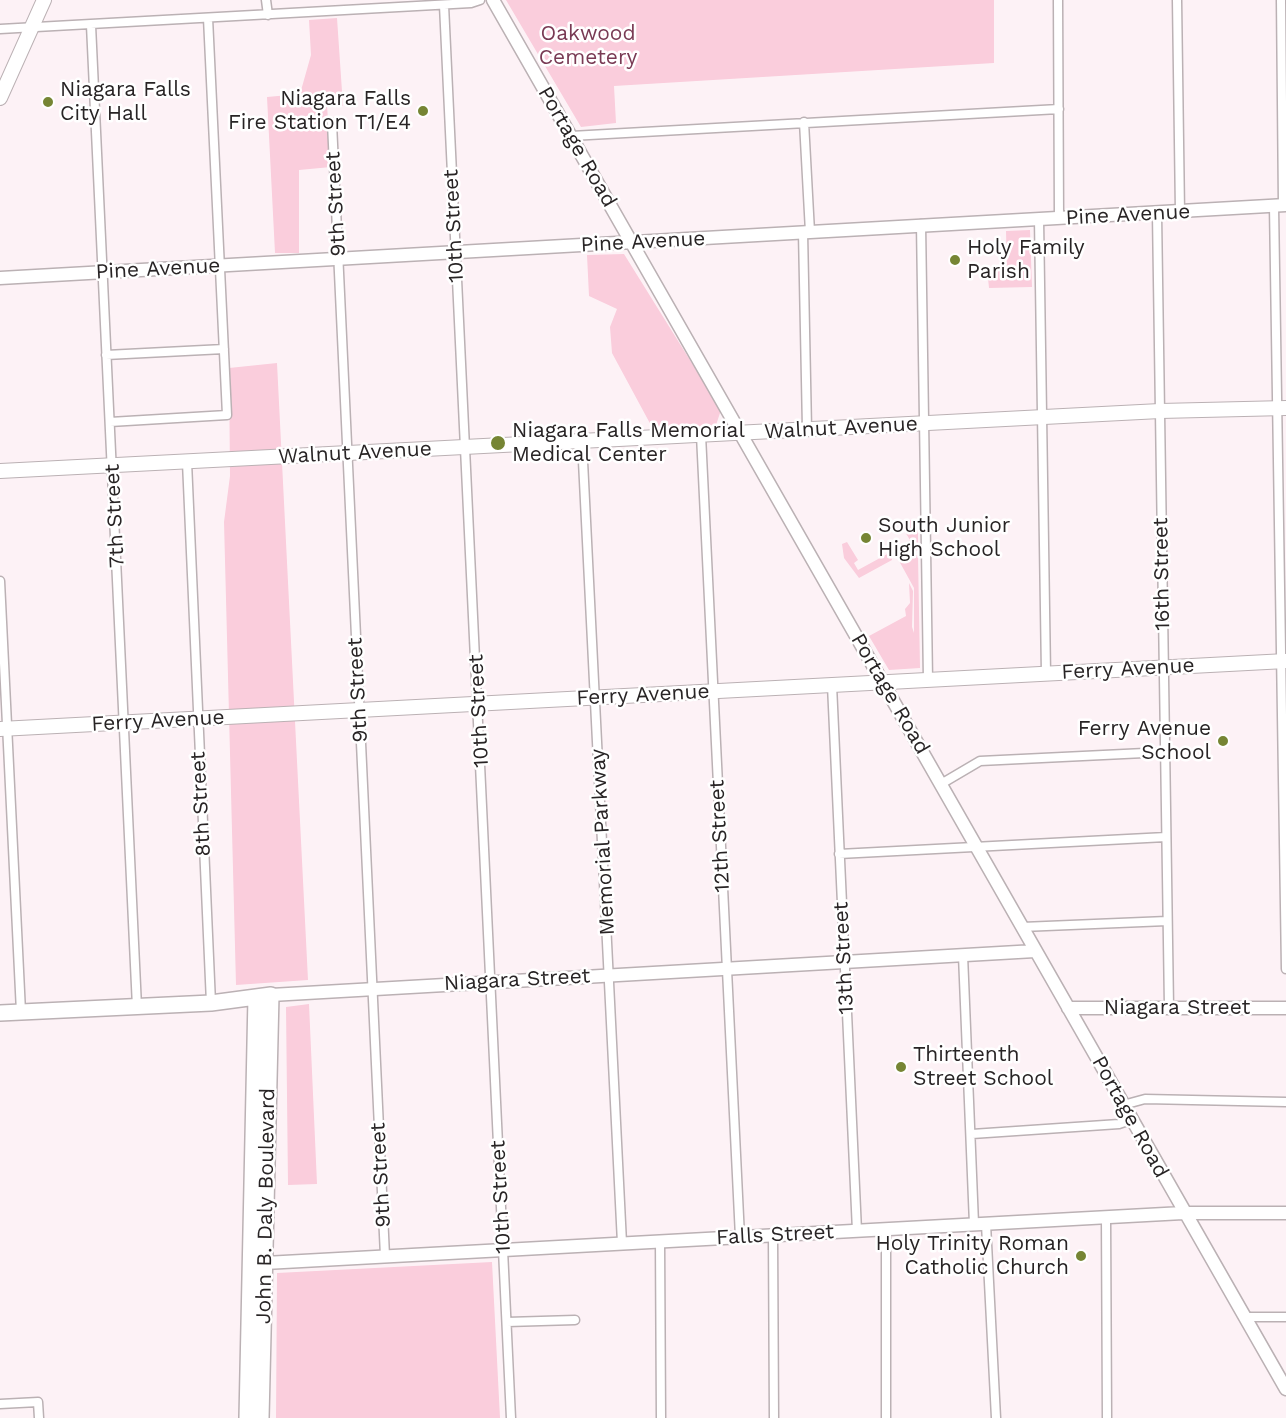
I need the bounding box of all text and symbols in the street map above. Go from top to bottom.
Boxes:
park label: Oakwood Cemetery [539,21,637,71]
place label: Niagara Falls City Hall [60,77,191,127]
street label: Portage Road [532,82,622,212]
place label: Niagara Falls Fire Station T1/E4 [228,86,411,136]
marker: Niagara Falls City Hall [41,95,55,109]
marker: Niagara Falls Fire Station T1/E4 [416,104,430,118]
street label: 9th Street [321,151,351,257]
street label: 10th Street [438,169,470,283]
street label: Pine Avenue [1065,199,1191,231]
street label: Pine Avenue [580,226,706,258]
place label: Holy Family Parish [967,235,1085,285]
street label: Pine Avenue [95,253,221,285]
marker: Holy Family Parish [948,253,962,267]
street label: Walnut Avenue [764,411,918,445]
place label: Niagara Falls Memorial Medical Center [512,418,745,468]
marker: Niagara Falls Memorial Medical Center [489,434,507,452]
street label: Walnut Avenue [278,436,432,470]
street label: 7th Street [100,463,130,569]
place label: South Junior High School [878,513,1010,563]
street label: 16th Street [1148,517,1176,631]
marker: South Junior High School [859,531,873,545]
street label: Portage Road [845,629,935,759]
street label: 9th Street [343,637,373,743]
street label: Ferry Avenue [1061,653,1195,685]
street label: 10th Street [463,654,495,768]
street label: Ferry Avenue [576,679,710,711]
street label: Ferry Avenue [91,705,225,737]
place label: Ferry Avenue School [1078,716,1211,766]
marker: Ferry Avenue School [1216,734,1230,748]
street label: Memorial Parkway [586,748,620,936]
street label: 8th Street [186,751,216,857]
street label: 12th Street [704,779,736,893]
street label: 13th Street [828,901,860,1015]
street label: Niagara Street [443,964,591,996]
street label: Niagara Street [1104,995,1250,1021]
place label: Thirteenth Street School [913,1042,1053,1092]
street label: Portage Road [1086,1052,1174,1182]
marker: Thirteenth Street School [894,1060,908,1074]
street label: John B. Daly Boulevard [251,1088,281,1324]
street label: 9th Street [366,1122,396,1228]
street label: 10th Street [485,1140,517,1254]
street label: Falls Street [715,1219,835,1251]
place label: Holy Trinity Roman Catholic Church [875,1231,1069,1281]
marker: Holy Trinity Roman Catholic Church [1074,1249,1088,1263]

